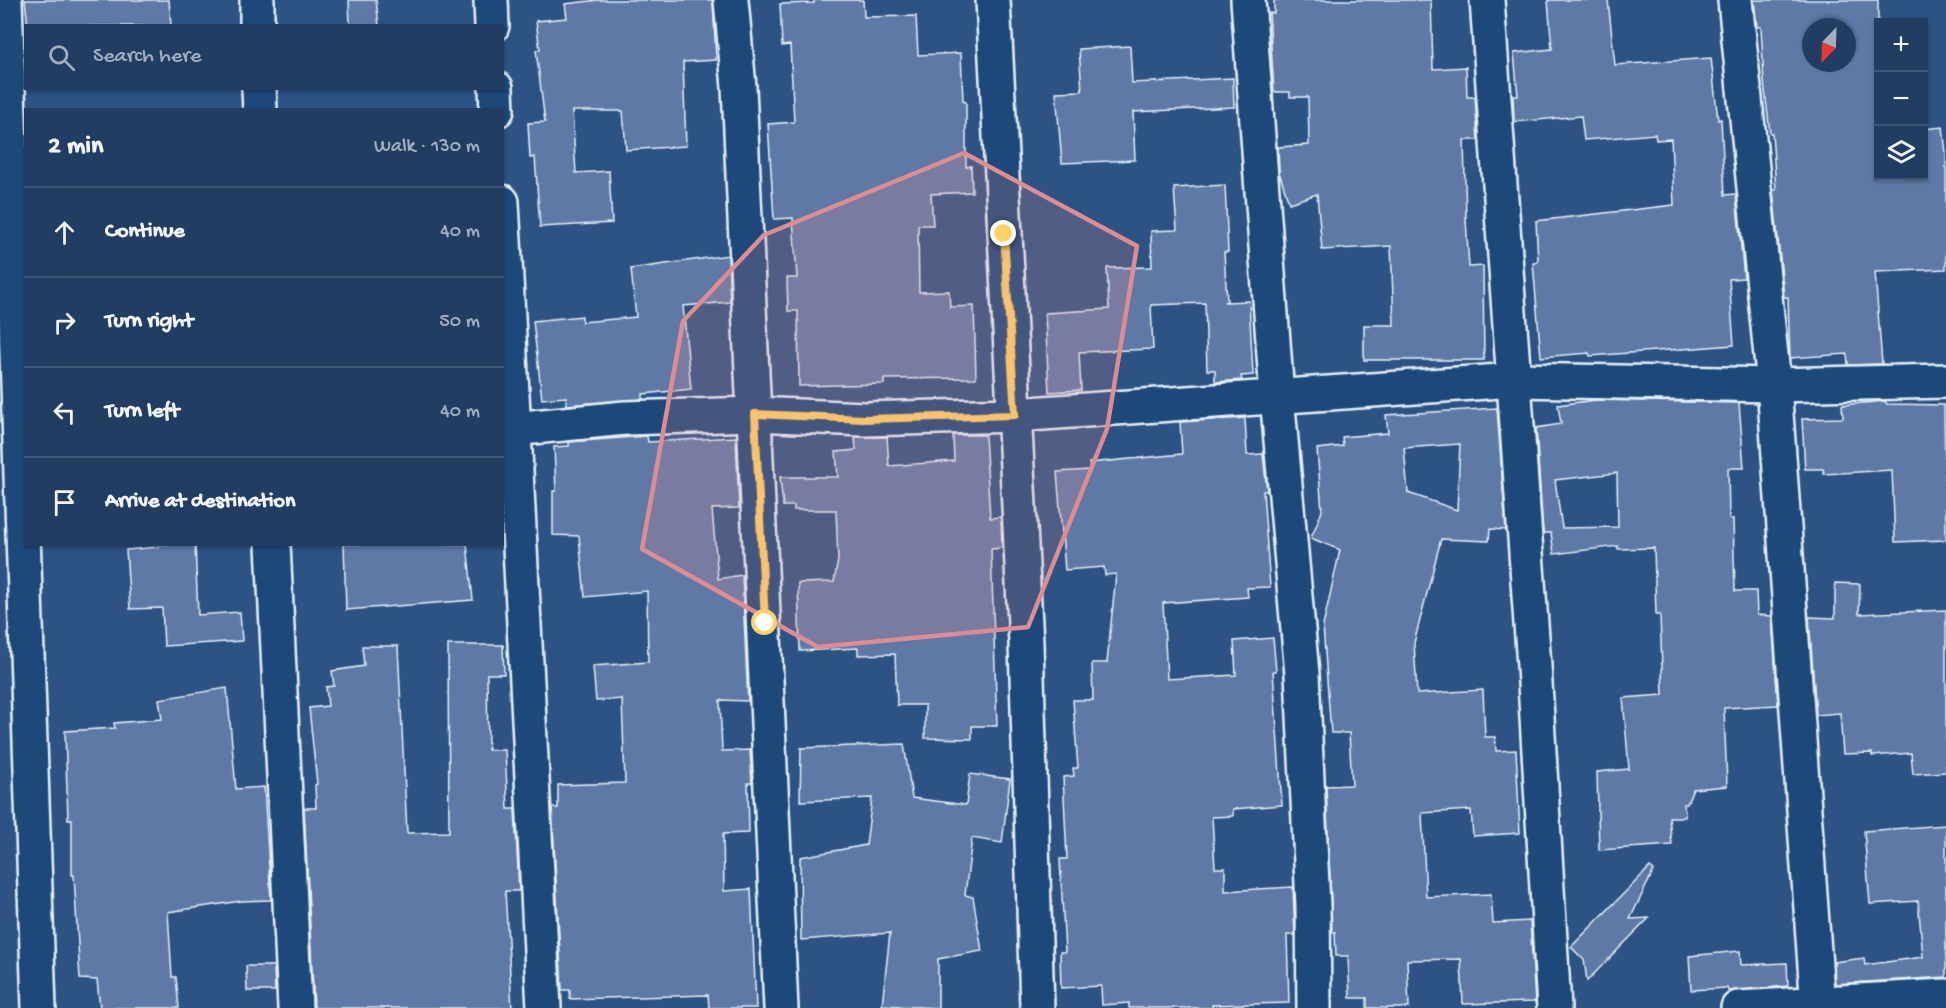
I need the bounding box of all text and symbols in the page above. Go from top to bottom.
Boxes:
north arrow [1802,18,1856,72]
map controls [1874,18,1928,180]
button: + [1874,18,1928,72]
search box [24,24,504,90]
icon: search [45,41,78,74]
text: Search here [93,44,201,70]
button: − [1874,72,1928,126]
button: layers [1874,126,1928,180]
text: 2 min [48,132,103,163]
text: Walk · 130 m [374,136,480,159]
icon: ahead [48,216,81,249]
text: Continue [105,219,185,245]
route end [990,220,1016,246]
text: 40 m [440,221,480,244]
icon: right [48,306,81,339]
text: Turn right [105,309,193,335]
text: 50 m [439,311,480,334]
icon: left [48,396,81,429]
text: Turn left [105,399,179,425]
text: 40 m [440,401,480,424]
icon: arrive [48,486,81,519]
text: Arrive at destination [105,489,295,515]
route start [751,609,777,635]

